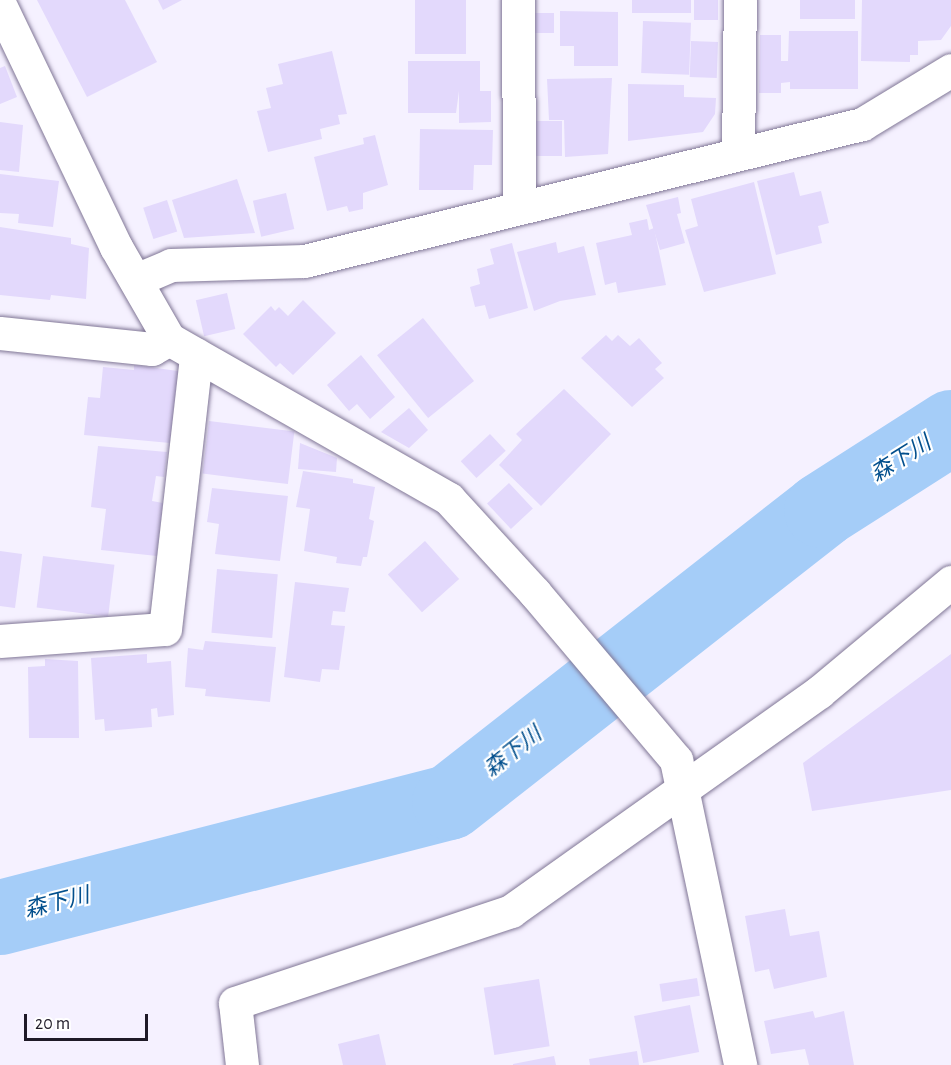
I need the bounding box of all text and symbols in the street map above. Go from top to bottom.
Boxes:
water label: 森下川 [866,430,936,488]
water label: 森下川 [479,721,547,783]
water label: 森下川 [22,882,92,924]
scale bar [27,1002,152,1040]
text: 20 m [35,1015,70,1033]

